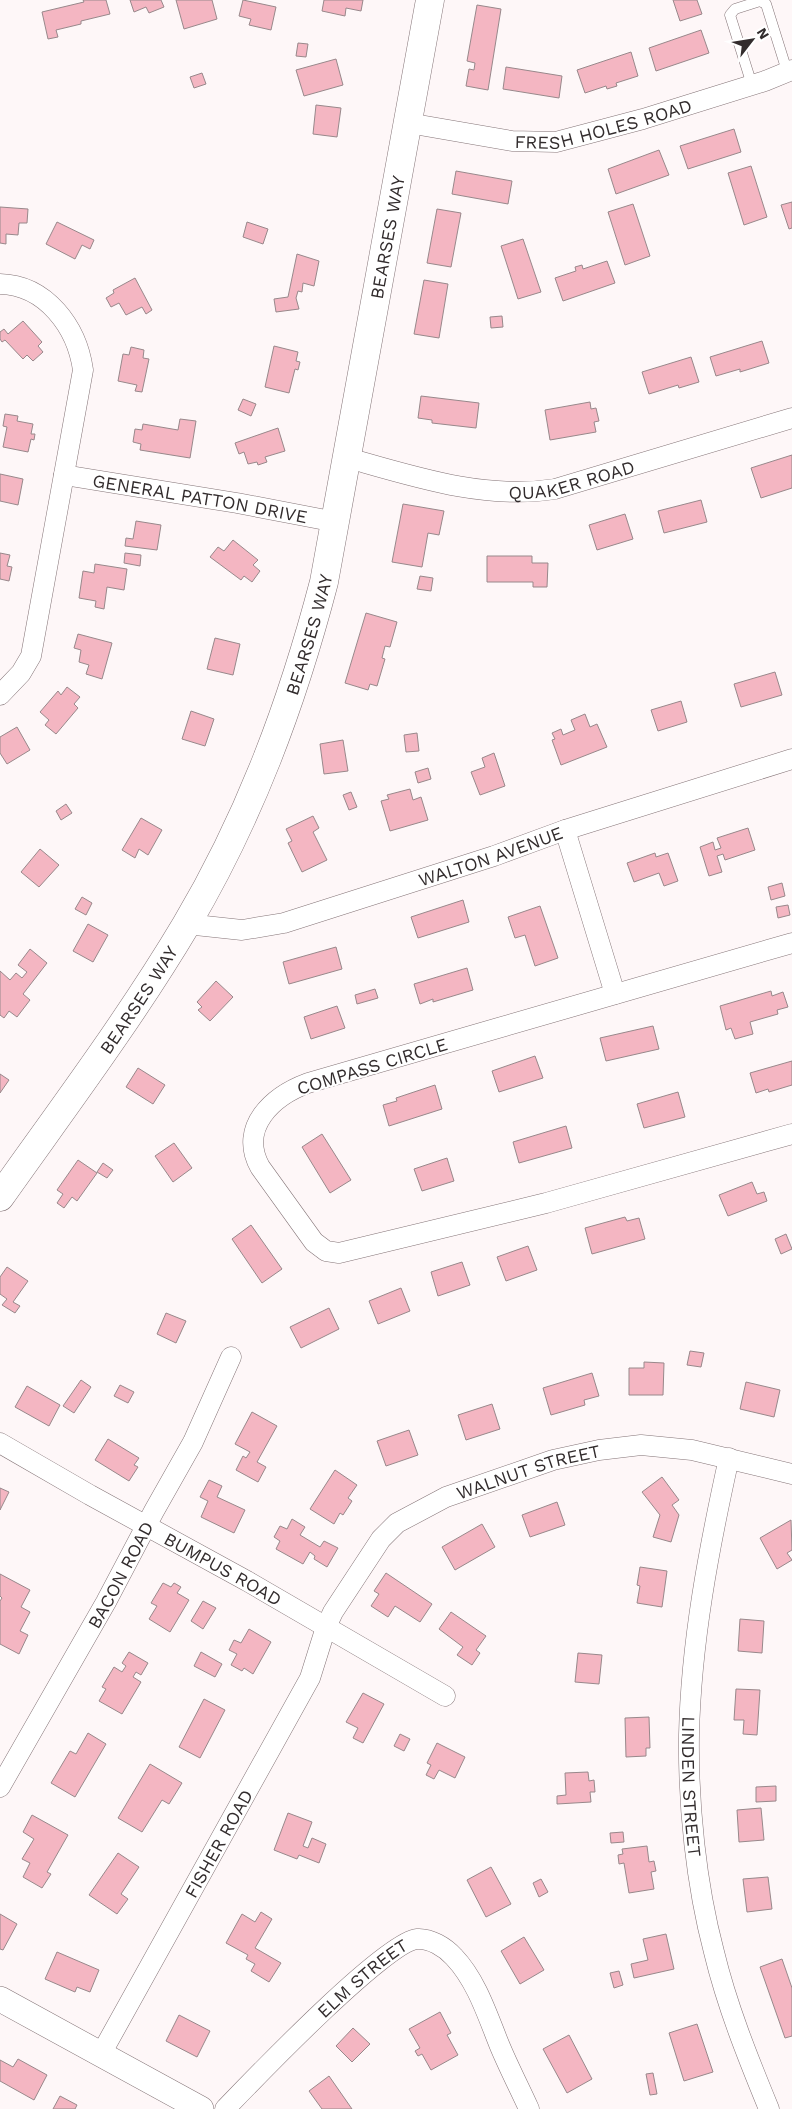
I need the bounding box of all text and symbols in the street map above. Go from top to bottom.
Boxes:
north arrow [727,15,777,65]
text: N [754,25,773,42]
street label: FRESH HOLES ROAD [514,94,694,153]
street label: BEARSES WAY [365,173,408,301]
street label: QUAKER ROAD [509,455,637,502]
street label: GENERAL PATTON DRIVE [91,469,309,527]
street label: BEARSES WAY [281,572,336,698]
street label: WALTON AVENUE [416,821,565,890]
street label: BEARSES WAY [95,941,182,1058]
street label: COMPASS CIRCLE [294,1033,450,1099]
street label: WALNUT STREET [454,1440,602,1503]
street label: BACON ROAD [83,1518,157,1632]
street label: BUMPUS ROAD [161,1527,286,1609]
street label: LINDEN STREET [678,1716,706,1858]
street label: FISHER ROAD [180,1786,257,1901]
street label: ELM STREET [313,1934,411,2022]

